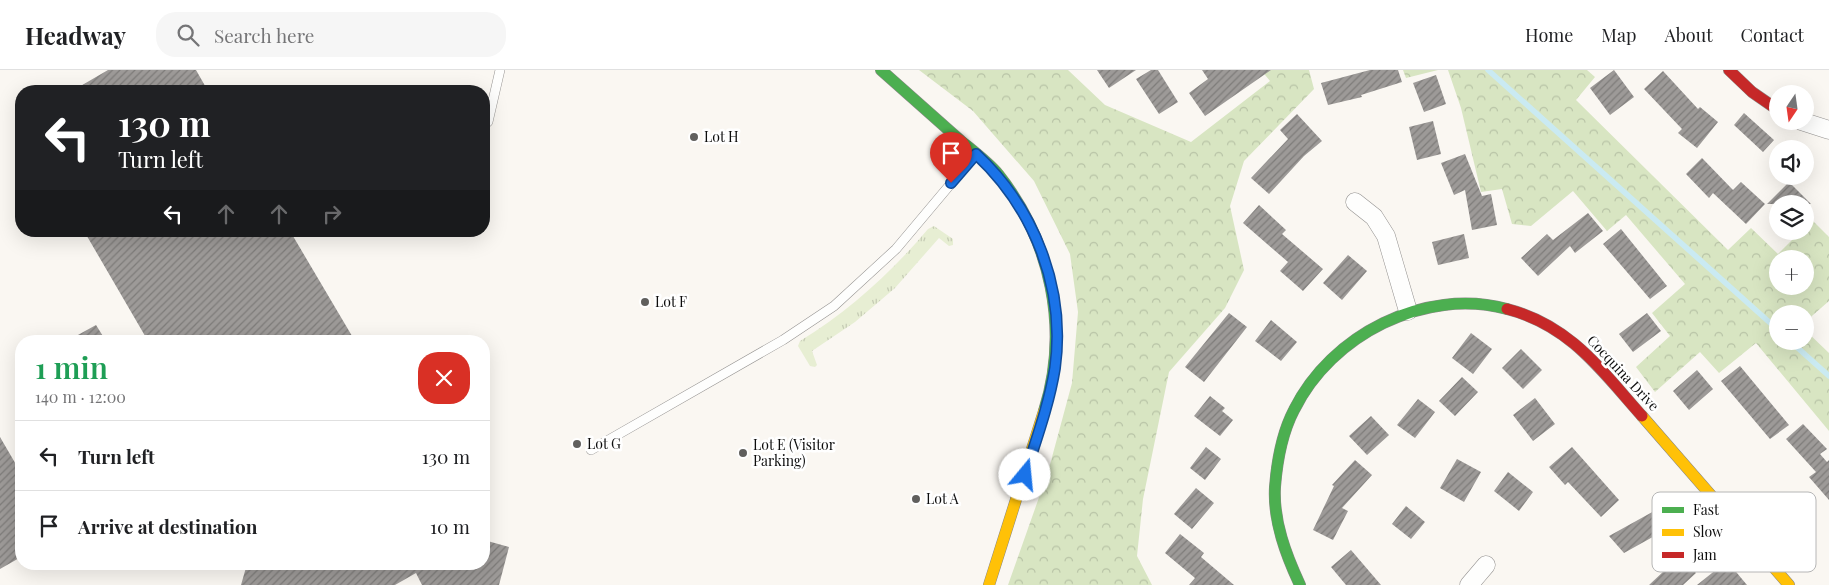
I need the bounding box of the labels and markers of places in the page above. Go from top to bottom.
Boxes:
place label: Lot H [704,127,739,146]
marker: Lot H [688,131,700,143]
pin [930,132,972,183]
place label: Lot F [655,292,687,311]
marker: Lot F [639,296,651,308]
place label: Lot G [587,434,621,453]
place label: Lot E (Visitor Parking) [753,435,836,470]
marker: Lot G [571,438,583,450]
marker: Lot E (Visitor Parking) [737,447,749,459]
place label: Lot A [926,489,959,508]
marker: Lot A [910,493,922,505]

